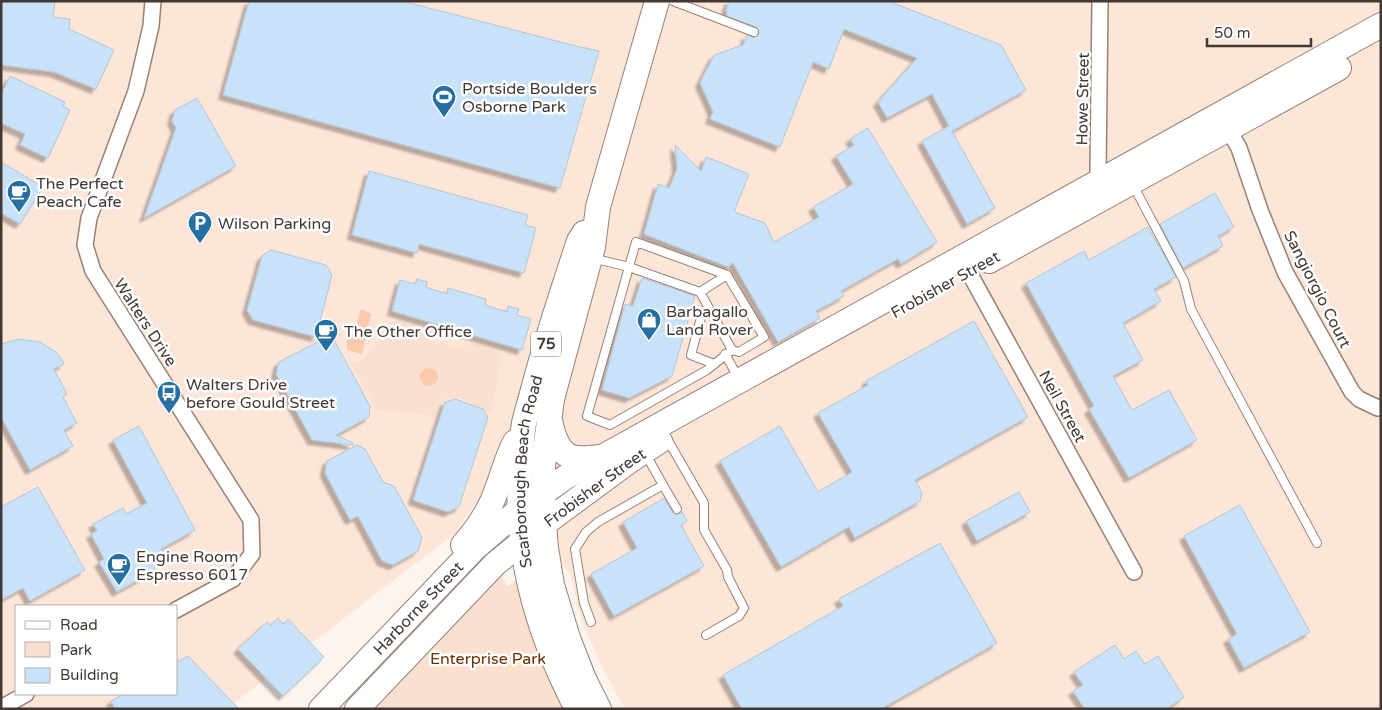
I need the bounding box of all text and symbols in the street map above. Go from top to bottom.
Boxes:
scale bar [1207,15,1311,47]
text: 50 m [1214,24,1251,42]
street label: Howe Street [1072,52,1094,146]
place label: Portside Boulders Osborne Park [462,79,597,117]
sports icon: Portside Boulders Osborne Park [431,84,457,118]
place label: The Perfect Peach Cafe [36,174,124,212]
cafe icon: The Perfect Peach Cafe [6,179,32,213]
parking icon: Wilson Parking [187,210,213,244]
place label: Wilson Parking [218,214,331,234]
street label: Sangiorgio Court [1279,228,1355,351]
street label: Frobisher Street [888,247,1003,323]
street label: Walters Drive [109,275,181,370]
place label: Barbagallo Land Rover [666,302,754,340]
shop icon: Barbagallo Land Rover [636,307,662,341]
cafe icon: The Other Office [313,318,339,352]
place label: The Other Office [344,322,472,342]
road number: 75 [531,332,561,356]
street label: Neil Street [1034,367,1090,446]
street label: Scarborough Beach Road [510,373,547,569]
place label: Walters Drive before Gould Street [186,375,335,413]
bus stop icon: Walters Drive before Gould Street [156,380,182,414]
street label: Frobisher Street [540,444,650,532]
place label: Engine Room Espresso 6017 [136,547,248,585]
cafe icon: Engine Room Espresso 6017 [106,552,132,586]
street label: Harborne Street [369,558,468,660]
legend [15,605,178,695]
text: Road [60,616,98,634]
text: Park [60,641,92,659]
park label: Enterprise Park [430,649,546,669]
text: Building [60,666,119,684]

